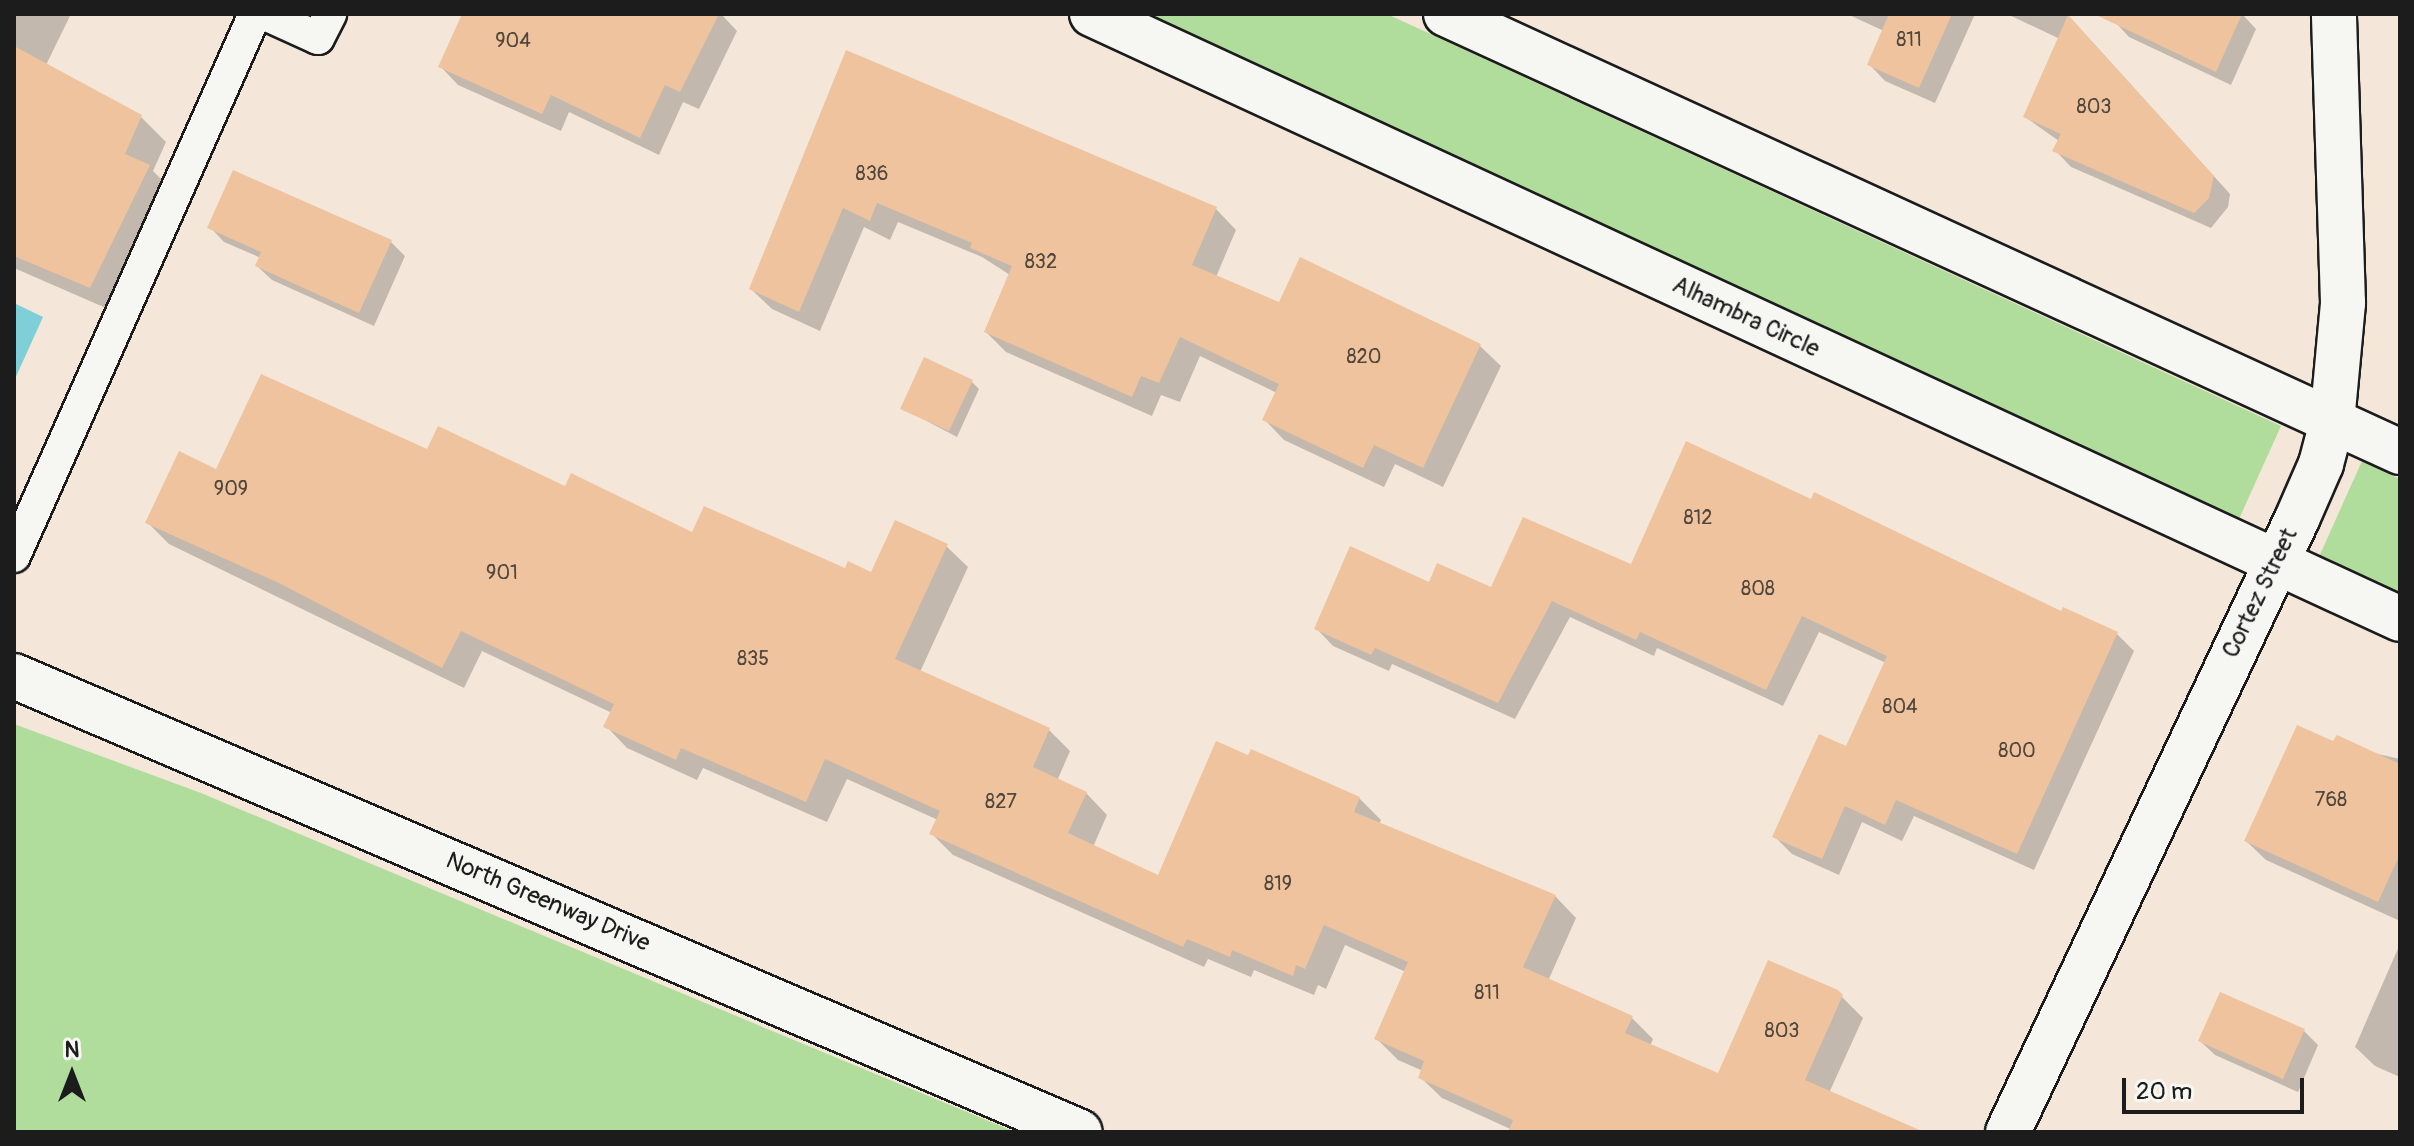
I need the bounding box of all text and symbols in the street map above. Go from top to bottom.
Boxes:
house number: 811 [1896,27,1922,51]
house number: 904 [495,28,531,52]
house number: 803 [2077,94,2111,118]
house number: 836 [856,161,888,185]
house number: 832 [1025,249,1057,273]
street label: Alhambra Circle [1668,270,1824,364]
house number: 820 [1347,344,1381,368]
house number: 909 [214,476,248,500]
house number: 812 [1683,505,1713,529]
street label: Cortez Street [2216,524,2304,662]
house number: 901 [486,560,518,584]
house number: 808 [1741,576,1775,600]
house number: 835 [737,646,769,670]
house number: 804 [1882,694,1918,718]
house number: 800 [1998,738,2036,762]
house number: 768 [2315,787,2347,811]
house number: 827 [985,789,1017,813]
street label: North Greenway Drive [442,846,654,958]
house number: 819 [1264,871,1292,895]
house number: 811 [1474,980,1500,1004]
house number: 803 [1765,1018,1799,1042]
north arrow [32,1034,112,1114]
text: N [65,1036,79,1064]
scale bar [2126,1062,2308,1112]
text: 20 m [2136,1077,2192,1106]

